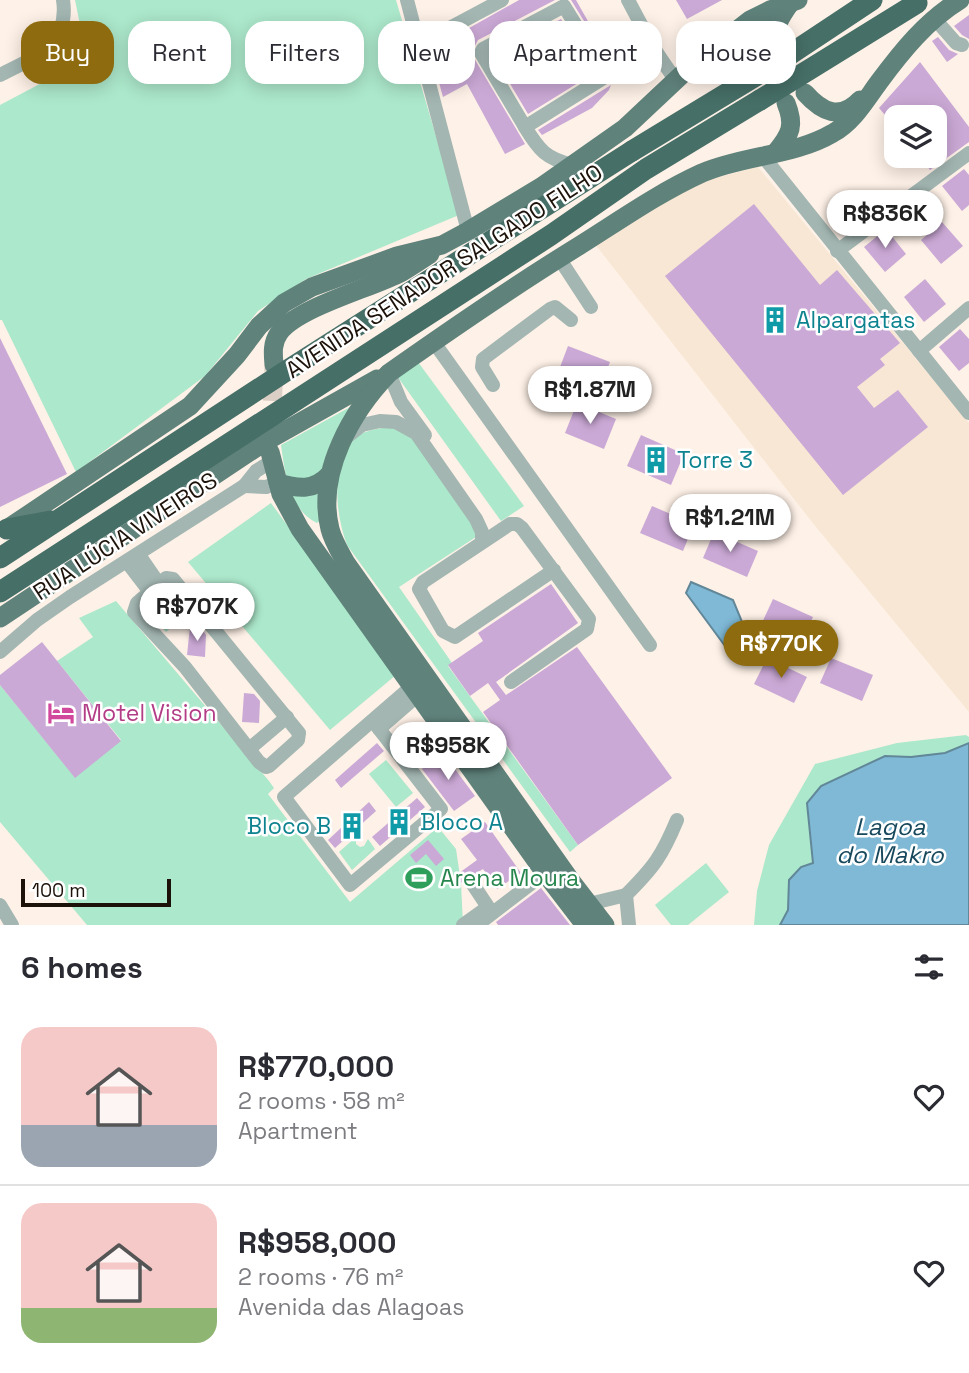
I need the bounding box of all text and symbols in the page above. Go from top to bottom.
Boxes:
chip: Buy [21,21,114,84]
chip: Rent [128,21,231,84]
chip: Filters [245,21,364,84]
chip: New [378,21,475,84]
chip: Apartment [489,21,662,84]
chip: House [676,21,796,84]
map controls [884,105,947,168]
button: layers [884,105,947,168]
street label: AVENIDA SENADOR SALGADO FILHO [280,157,608,385]
pin: R$836K [828,190,942,250]
text: R$836K [843,198,927,228]
building icon: Alpargatas [760,305,790,335]
place label: Alpargatas [796,305,915,335]
pin: R$1.87M [525,366,655,426]
text: R$1.87M [544,374,636,404]
building icon: Torre 3 [641,445,671,475]
place label: Torre 3 [677,445,753,475]
street label: RUA LÚCIA VIVEIROS [27,465,223,607]
pin: R$1.21M [665,494,795,554]
text: R$1.21M [685,502,775,532]
pin: R$707K [140,584,254,643]
text: R$707K [156,591,238,621]
pin: R$770K [724,620,838,680]
text: R$770K [739,628,823,658]
hotel icon: Motel Vision [46,698,76,728]
place label: Motel Vision [82,698,217,728]
pin: R$958K [391,722,505,782]
text: R$958K [406,730,490,760]
building icon: Bloco A [384,807,414,837]
place label: Bloco A [420,807,503,837]
place label: Bloco B [247,811,331,841]
building icon: Bloco B [337,811,367,841]
water label: Lagoa do Makro [836,811,945,870]
sports icon: Arena Moura [404,863,434,893]
place label: Arena Moura [440,863,579,893]
scale bar [21,876,172,908]
text: 100 m [32,878,86,903]
text: 6 homes [21,948,143,987]
icon: filters [910,948,948,986]
text: R$770,000 [238,1047,394,1086]
icon: home [77,1055,161,1139]
icon: heart [910,1078,948,1116]
text: 2 rooms · 58 m² [238,1086,405,1116]
text: Apartment [238,1116,358,1146]
text: R$958,000 [238,1223,396,1262]
icon: home [77,1231,161,1315]
icon: heart [910,1254,948,1292]
text: 2 rooms · 76 m² [238,1262,403,1292]
text: Avenida das Alagoas [238,1292,464,1322]

